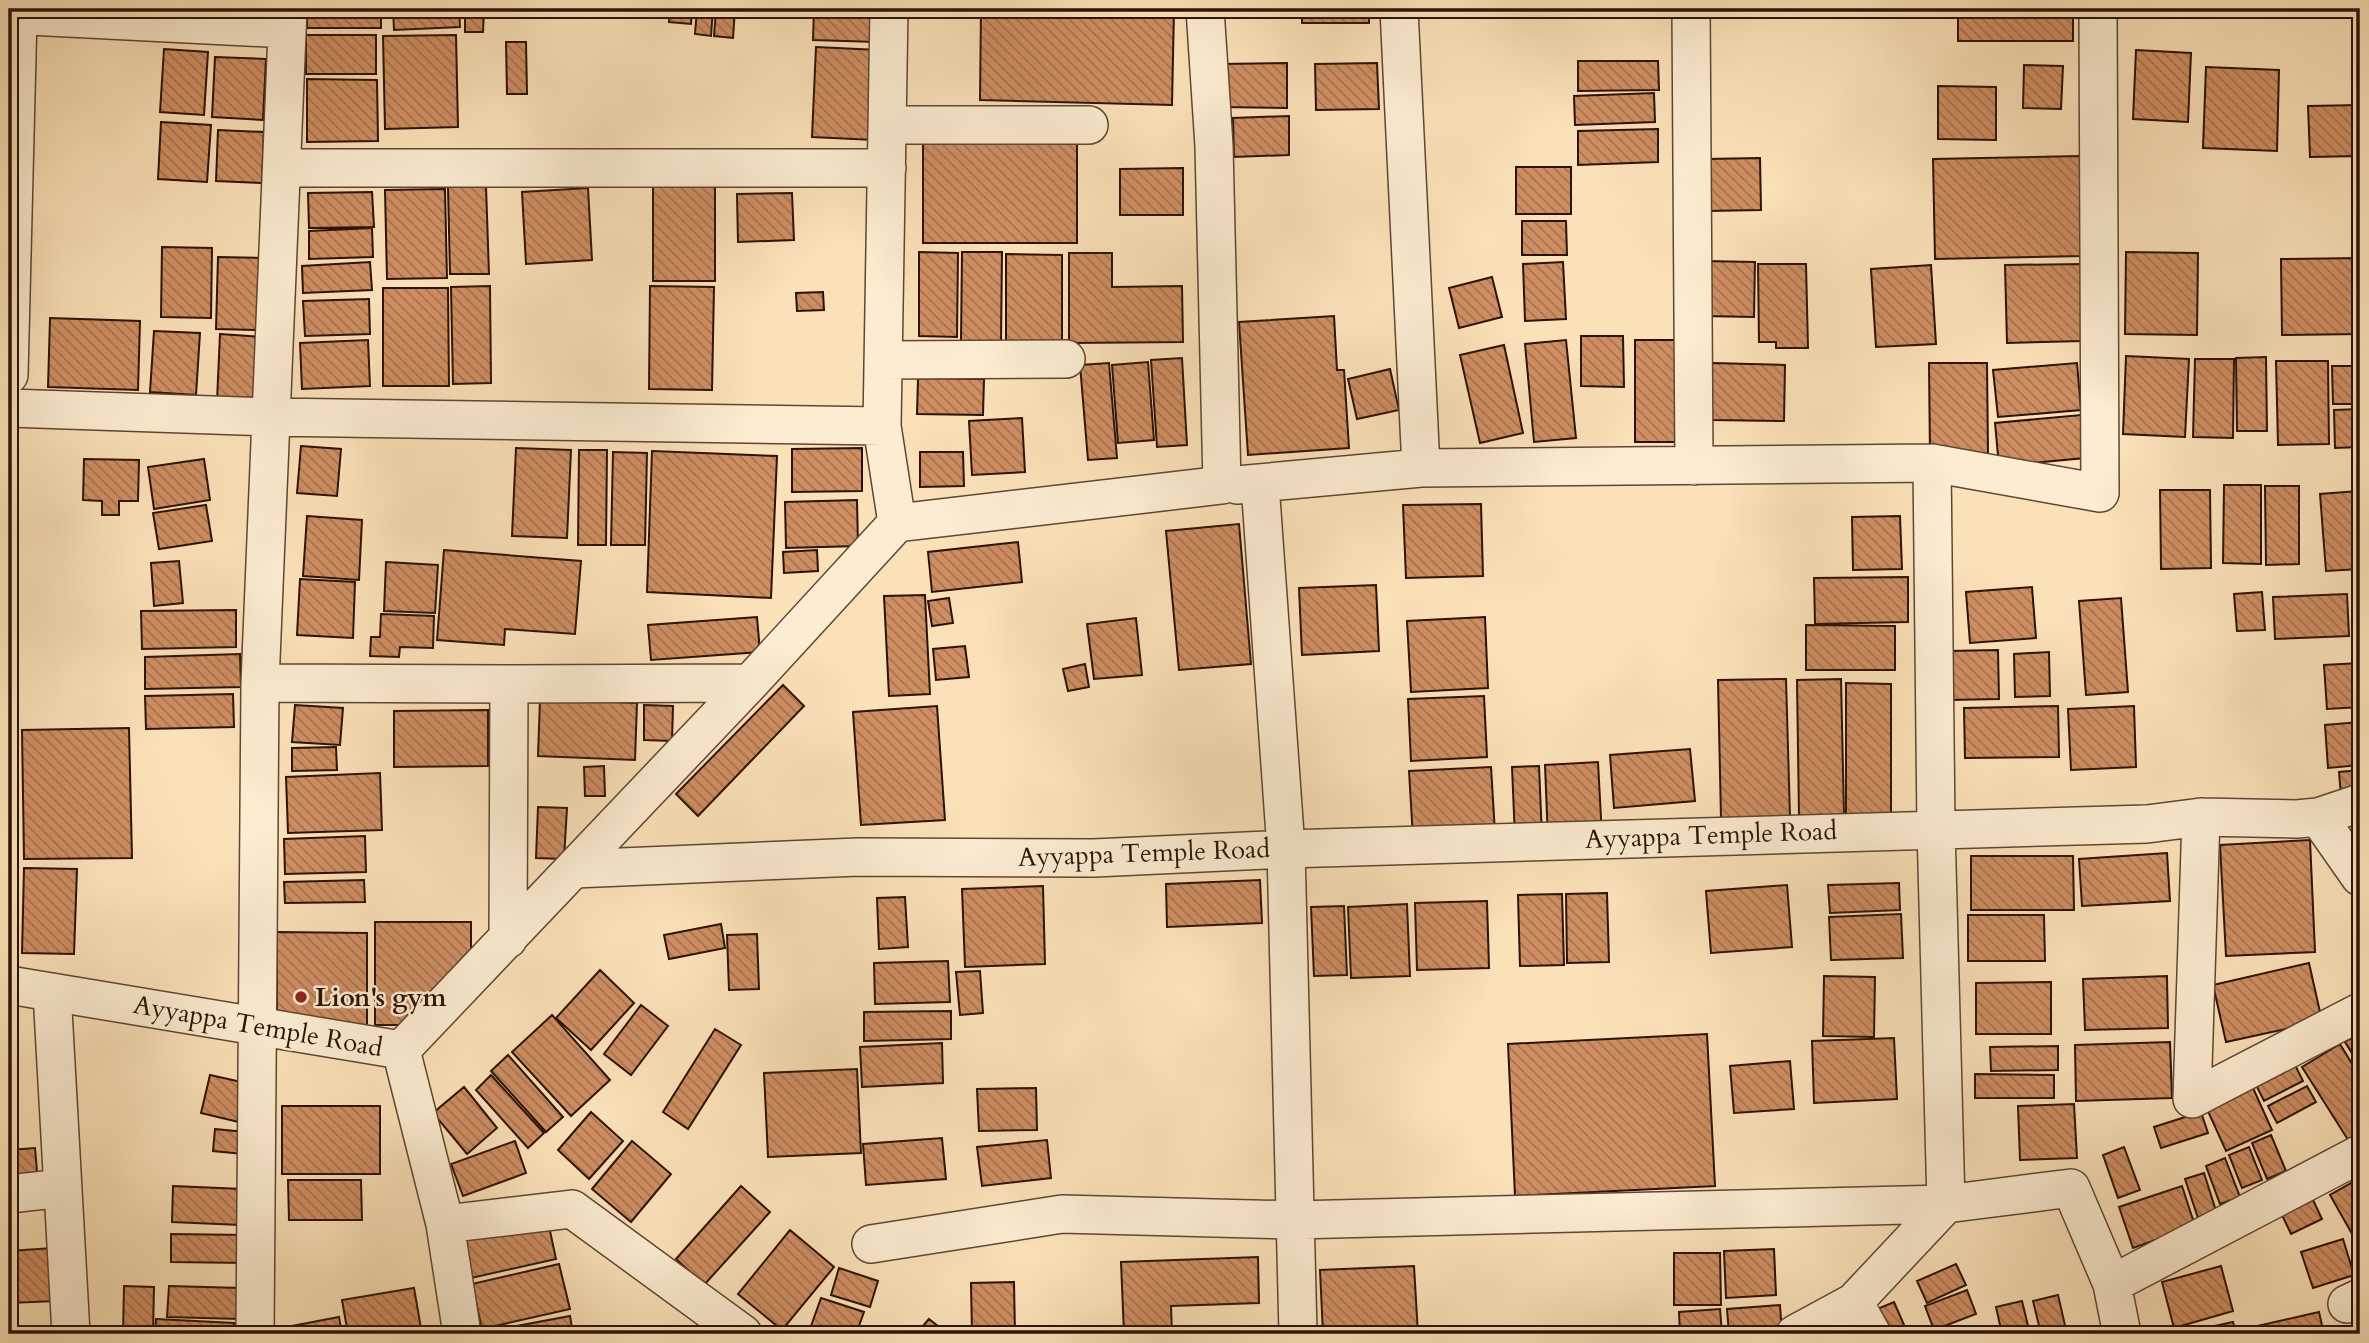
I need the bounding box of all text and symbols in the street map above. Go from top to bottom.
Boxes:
street label: Ayyappa Temple Road [1584,813,1838,857]
street label: Ayyappa Temple Road [1017,831,1271,875]
place label: Lion's gym [315,980,446,1015]
street label: Ayyappa Temple Road [131,987,385,1065]
marker: Lion's gym [293,989,309,1005]

